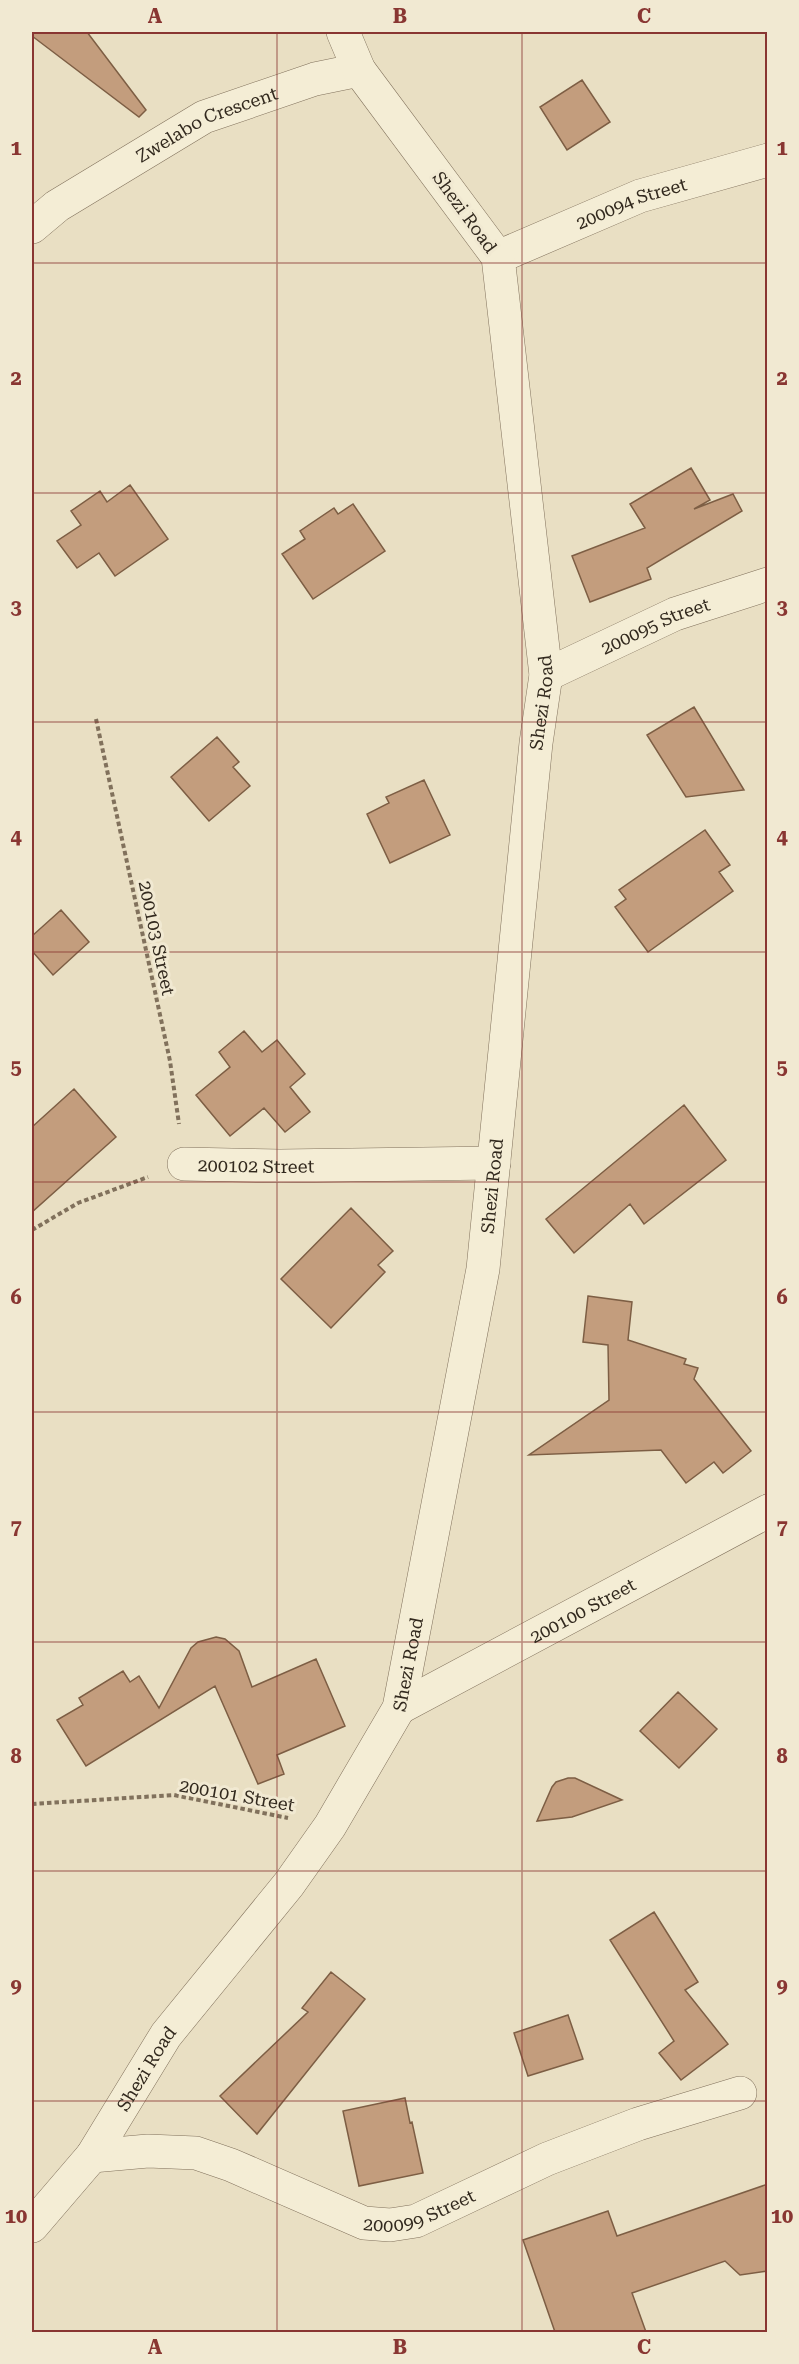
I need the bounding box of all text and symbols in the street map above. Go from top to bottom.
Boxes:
text: A [148,4,163,28]
text: B [393,4,407,28]
text: C [637,4,651,28]
street label: Zwelabo Crescent [132,82,280,166]
text: 1 [10,136,22,160]
text: 1 [776,136,788,160]
street label: Shezi Road [428,167,502,257]
street label: 200094 Street [573,173,689,233]
text: 2 [10,366,22,390]
text: 2 [776,366,788,390]
street label: 200095 Street [597,593,712,658]
text: 3 [10,595,22,619]
text: 3 [776,595,788,619]
street label: Shezi Road [525,654,557,751]
text: 4 [10,825,22,849]
text: 4 [776,825,788,849]
street label: 200103 Street [135,879,179,998]
text: 5 [10,1055,22,1079]
text: 5 [776,1055,788,1079]
street label: Shezi Road [476,1137,507,1235]
street label: 200102 Street [197,1154,315,1177]
text: 6 [10,1285,22,1309]
text: 6 [776,1285,788,1309]
text: 7 [10,1515,22,1539]
text: 7 [776,1515,788,1539]
street label: 200100 Street [526,1573,639,1647]
street label: Shezi Road [388,1615,427,1713]
text: 8 [10,1744,22,1768]
text: 8 [776,1744,788,1768]
street label: 200101 Street [178,1775,297,1816]
text: 9 [10,1974,22,1998]
text: 9 [776,1974,788,1998]
street label: Shezi Road [112,2021,180,2115]
street label: 200099 Street [362,2184,478,2236]
text: 10 [5,2204,27,2228]
text: 10 [771,2204,793,2228]
text: A [148,2335,163,2359]
text: B [393,2335,407,2359]
text: C [637,2335,651,2359]

